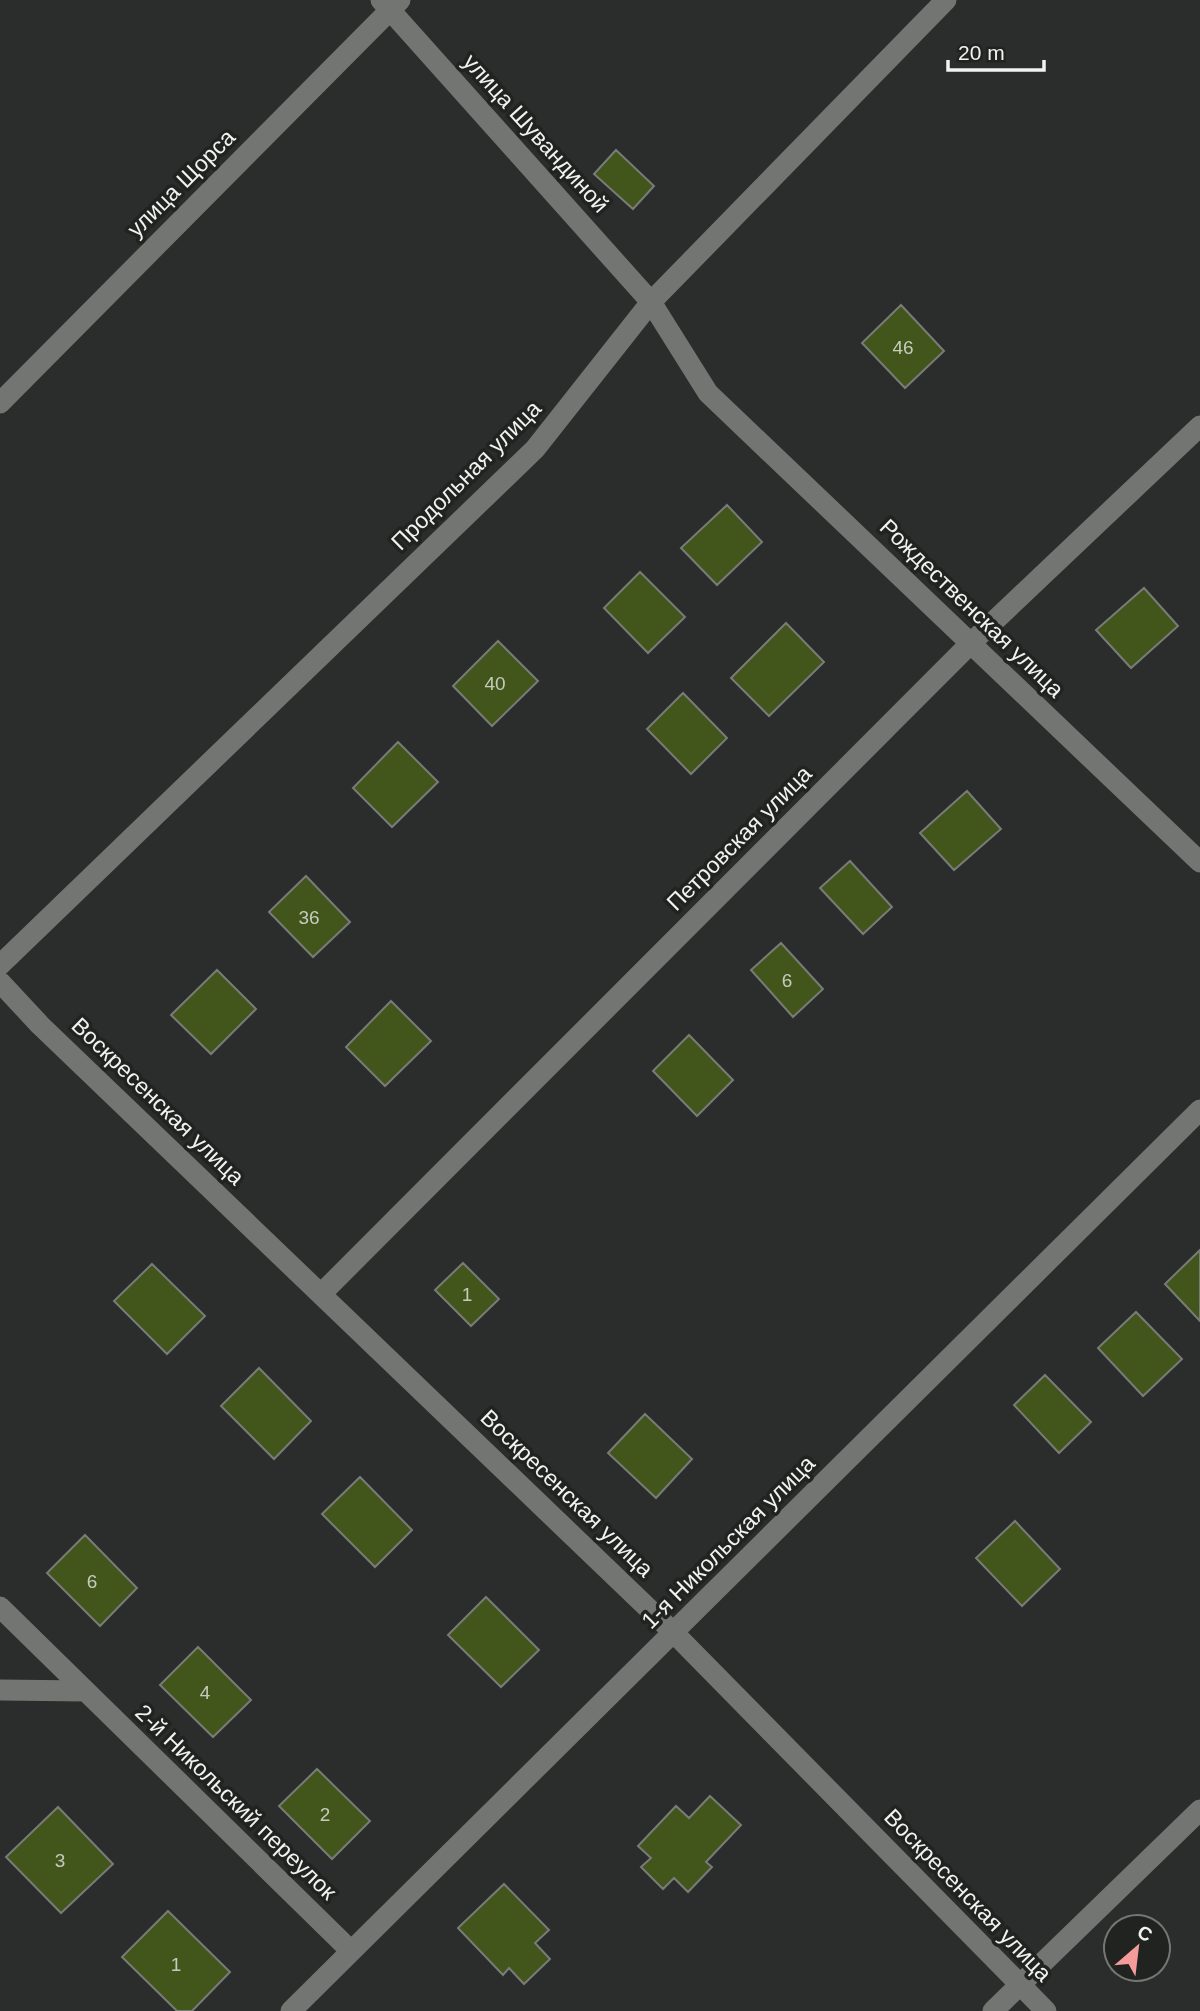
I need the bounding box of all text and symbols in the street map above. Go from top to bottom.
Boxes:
scale bar [948,28,1044,72]
text: 20 m [958,41,1005,64]
street label: улица Шувандиной [458,48,614,218]
street label: улица Щорса [122,124,240,242]
house number: 46 [892,337,914,358]
street label: Продольная улица [386,395,546,555]
street label: Рождественская улица [875,514,1069,703]
house number: 40 [484,673,506,694]
street label: Петровская улица [661,760,817,916]
house number: 36 [298,907,320,928]
house number: 6 [782,970,792,991]
street label: Воскресенская улица [67,1012,250,1190]
house number: 1 [462,1284,472,1305]
street label: Воскресенская улица [476,1404,659,1582]
street label: 1-я Никольская улица [636,1450,820,1634]
house number: 6 [87,1571,97,1592]
house number: 4 [200,1682,211,1703]
street label: 2-й Никольский переулок [130,1699,342,1905]
house number: 2 [320,1803,330,1825]
street label: Воскресенская улица [879,1804,1057,1987]
house number: 3 [55,1850,65,1871]
north arrow [1102,1913,1172,1983]
text: С [1134,1921,1156,1946]
house number: 1 [171,1954,181,1975]

